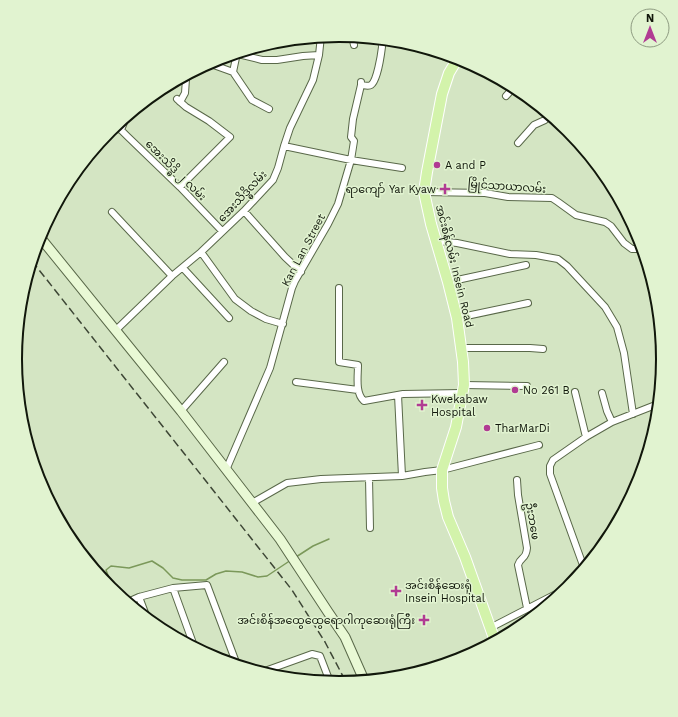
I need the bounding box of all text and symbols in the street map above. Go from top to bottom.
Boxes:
north arrow [630,8,670,48]
text: N [646,12,654,25]
street label: အေးသိဒ္ဓိ ၂ လမ်း [141,137,209,205]
place label: A and P [445,159,486,172]
marker: A and P [432,160,442,170]
street label: အေးသိဒ္ဓိလမ်း [215,167,271,226]
street label: မြိုင်သာယာလမ်း [467,176,547,198]
place label: ရာကျော် Yar Kyaw [346,182,436,198]
marker: ရာကျော် Yar Kyaw [439,183,451,195]
street label: အင်းစိန်လမ်း Insein Road [431,203,477,329]
street label: Kan Lan Street [279,211,328,289]
place label: No 261 B [523,384,570,397]
marker: No 261 B [510,385,520,395]
place label: Kwekabaw Hospital [431,393,488,419]
marker: Kwekabaw Hospital [416,399,428,411]
place label: TharMarDi [495,422,550,435]
marker: TharMarDi [482,423,492,433]
street label: ဦးဘဖေ [521,501,543,541]
place label: အင်းစိန်ဆေးရုံ Insein Hospital [405,578,486,605]
marker: အင်းစိန်ဆေးရုံ Insein Hospital [390,585,402,597]
place label: အင်းစိန်အထွေထွေရောဂါကုဆေးရုံကြီး [237,613,415,629]
marker: အင်းစိန်အထွေထွေရောဂါကုဆေးရုံကြီး [418,614,430,626]

